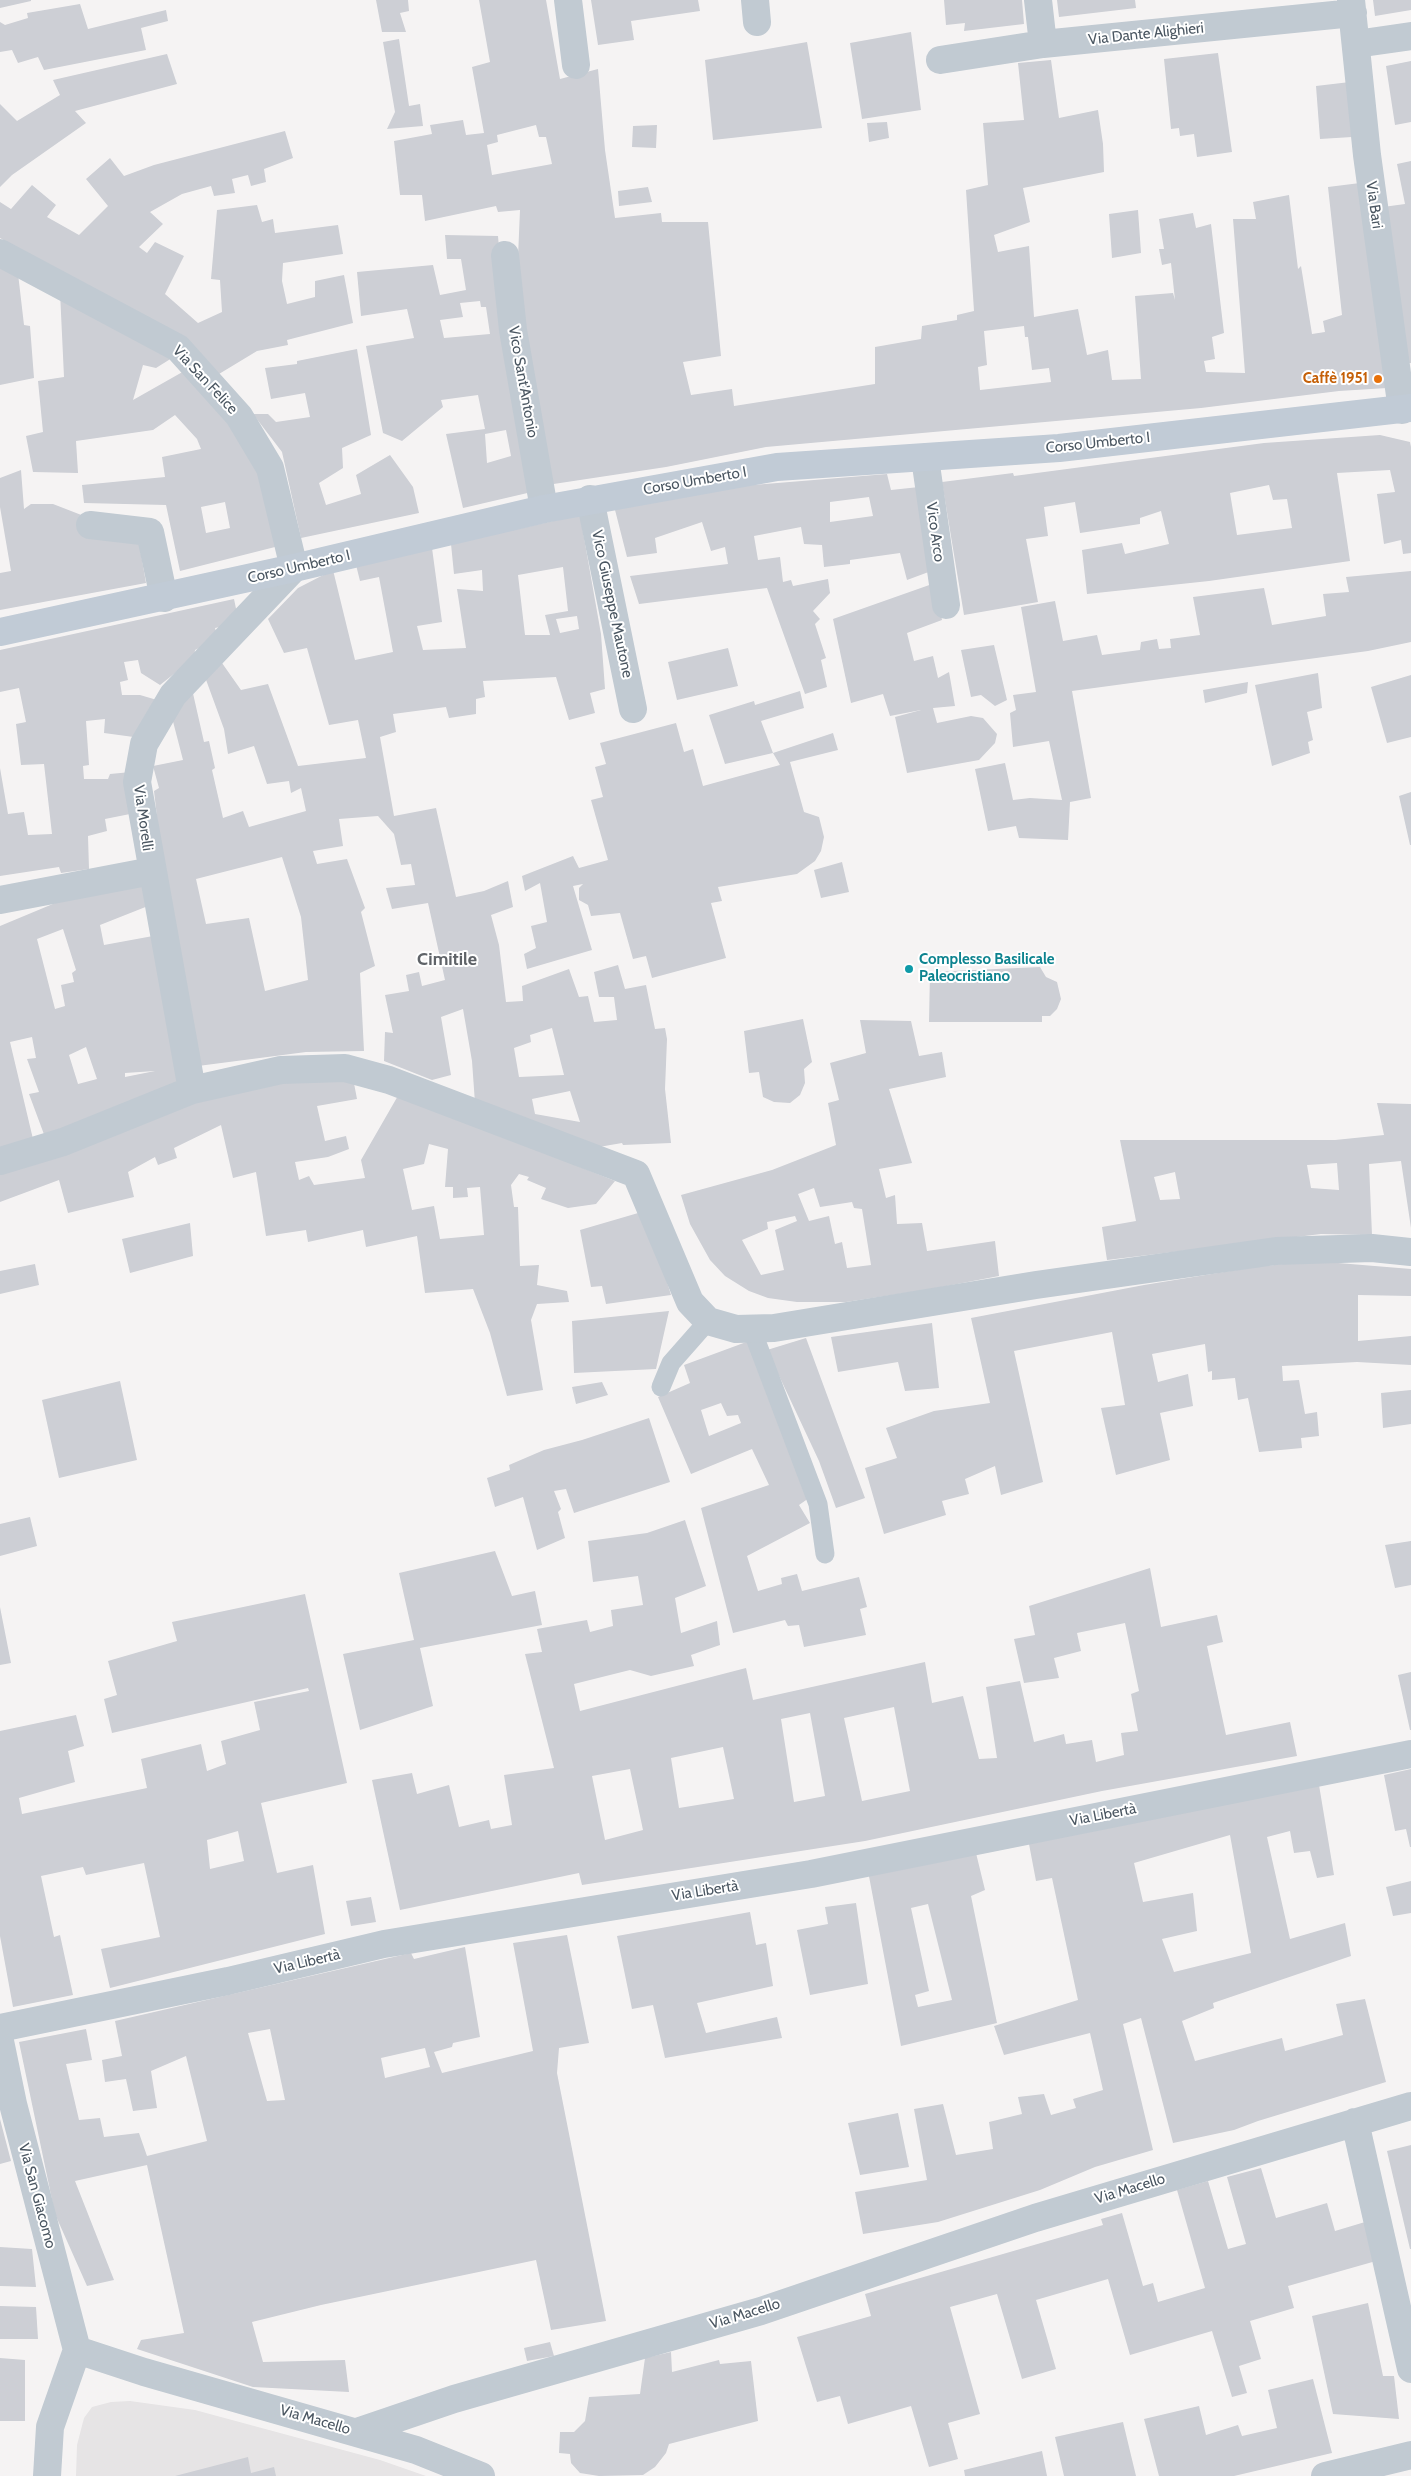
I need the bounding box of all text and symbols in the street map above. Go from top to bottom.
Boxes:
street label: Via Dante Alighieri [1087,19,1205,49]
street label: Via Bari [1362,180,1386,230]
street label: Vico Sant'Antonio [504,325,542,439]
street label: Via San Felice [169,342,241,418]
place label: Caffè 1951 [1303,370,1368,388]
marker: Caffè 1951 [1372,373,1384,385]
street label: Corso Umberto I [1045,429,1151,457]
street label: Corso Umberto I [642,463,748,499]
street label: Vico Arco [922,501,948,563]
street label: Vico Giuseppe Mautone [588,529,636,679]
street label: Corso Umberto I [246,546,352,588]
street label: Via Morelli [129,784,157,852]
district label: Cimitile [417,949,477,971]
place label: Complesso Basilicale Paleocristiano [919,951,1055,986]
marker: Complesso Basilicale Paleocristiano [903,963,915,975]
street label: Via Libertà [1068,1800,1138,1830]
street label: Via Libertà [670,1877,740,1905]
street label: Via Libertà [272,1946,342,1978]
street label: Via San Giacomo [14,2142,60,2250]
street label: Via Macello [1093,2170,1167,2208]
street label: Via Macello [708,2295,782,2333]
street label: Via Macello [278,2401,352,2439]

